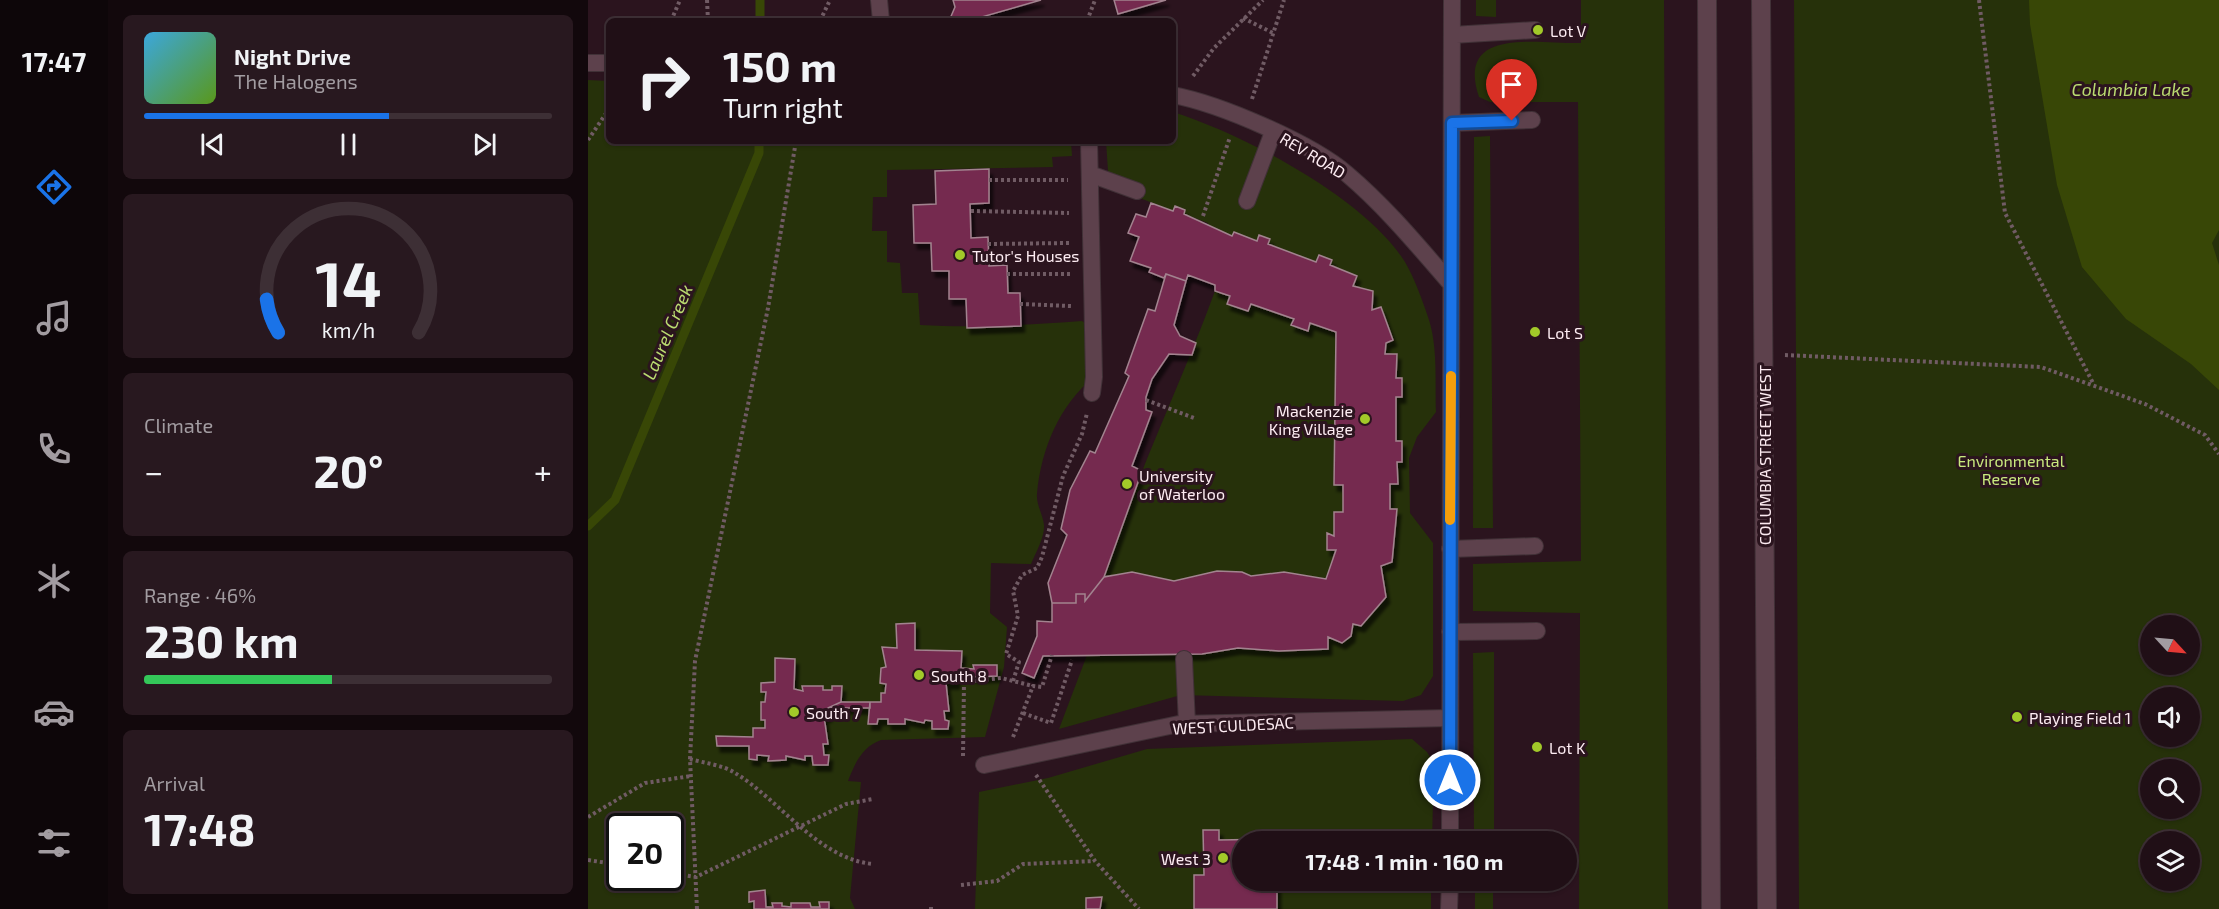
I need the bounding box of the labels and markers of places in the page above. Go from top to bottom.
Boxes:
place label: Lot V [1550,21,1587,40]
marker: Lot V [1531,23,1545,37]
pin [1486,59,1537,121]
place label: Tutor's Houses [972,246,1079,265]
marker: Tutor's Houses [953,248,967,262]
place label: Lot S [1547,323,1583,342]
marker: Lot S [1528,325,1542,339]
place label: Mackenzie King Village [1269,401,1353,438]
marker: Mackenzie King Village [1358,412,1372,426]
place label: University of Waterloo [1139,466,1225,503]
marker: University of Waterloo [1120,477,1134,491]
place label: South 8 [931,666,987,685]
marker: South 8 [912,668,926,682]
place label: South 7 [806,703,860,722]
marker: South 7 [787,705,801,719]
place label: Playing Field 1 [2029,708,2131,727]
marker: Playing Field 1 [2010,710,2024,724]
place label: Lot K [1549,738,1586,757]
marker: Lot K [1530,740,1544,754]
place label: West 3 [1161,849,1211,868]
marker: West 3 [1216,851,1230,865]

